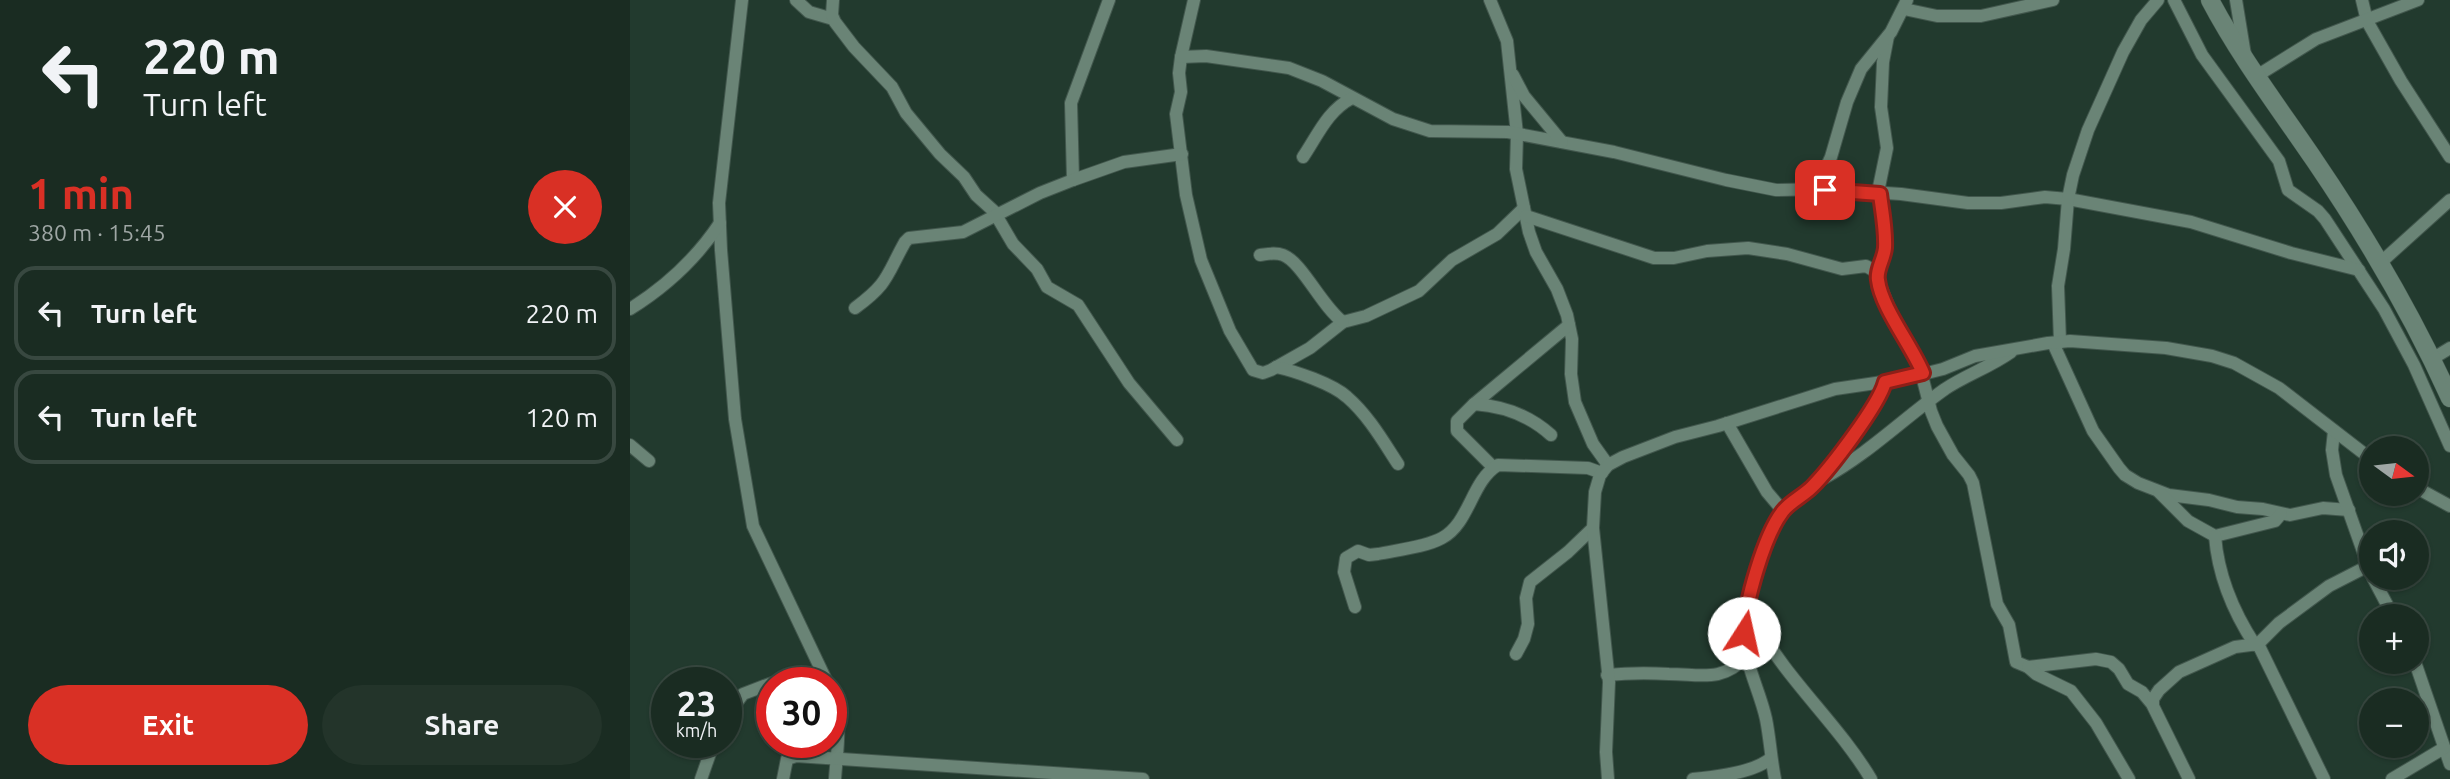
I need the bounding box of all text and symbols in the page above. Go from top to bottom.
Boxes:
icon: left [28,28,119,119]
text: 220 m [143,28,280,83]
text: Turn left [143,86,267,122]
pin [1795,160,1855,220]
text: 1 min [28,170,134,217]
button: close [528,170,602,244]
icon: arrive [1806,171,1844,209]
text: 380 m · 15:45 [28,220,166,245]
icon: left [32,294,70,332]
text: Turn left [91,299,197,328]
text: 220 m [526,299,598,328]
icon: left [32,398,70,436]
text: Turn left [91,403,197,432]
text: 120 m [526,403,598,432]
north arrow [2359,436,2429,506]
map controls [2359,436,2429,758]
button: sound [2359,520,2429,590]
position arrow [1707,596,1781,670]
button: + [2359,604,2429,674]
speed limit sign: 30 [756,667,847,758]
text: 23 [677,683,716,723]
button: Exit [28,685,308,765]
button: Share [322,685,602,765]
button: − [2359,688,2429,758]
text: km/h [676,720,717,740]

